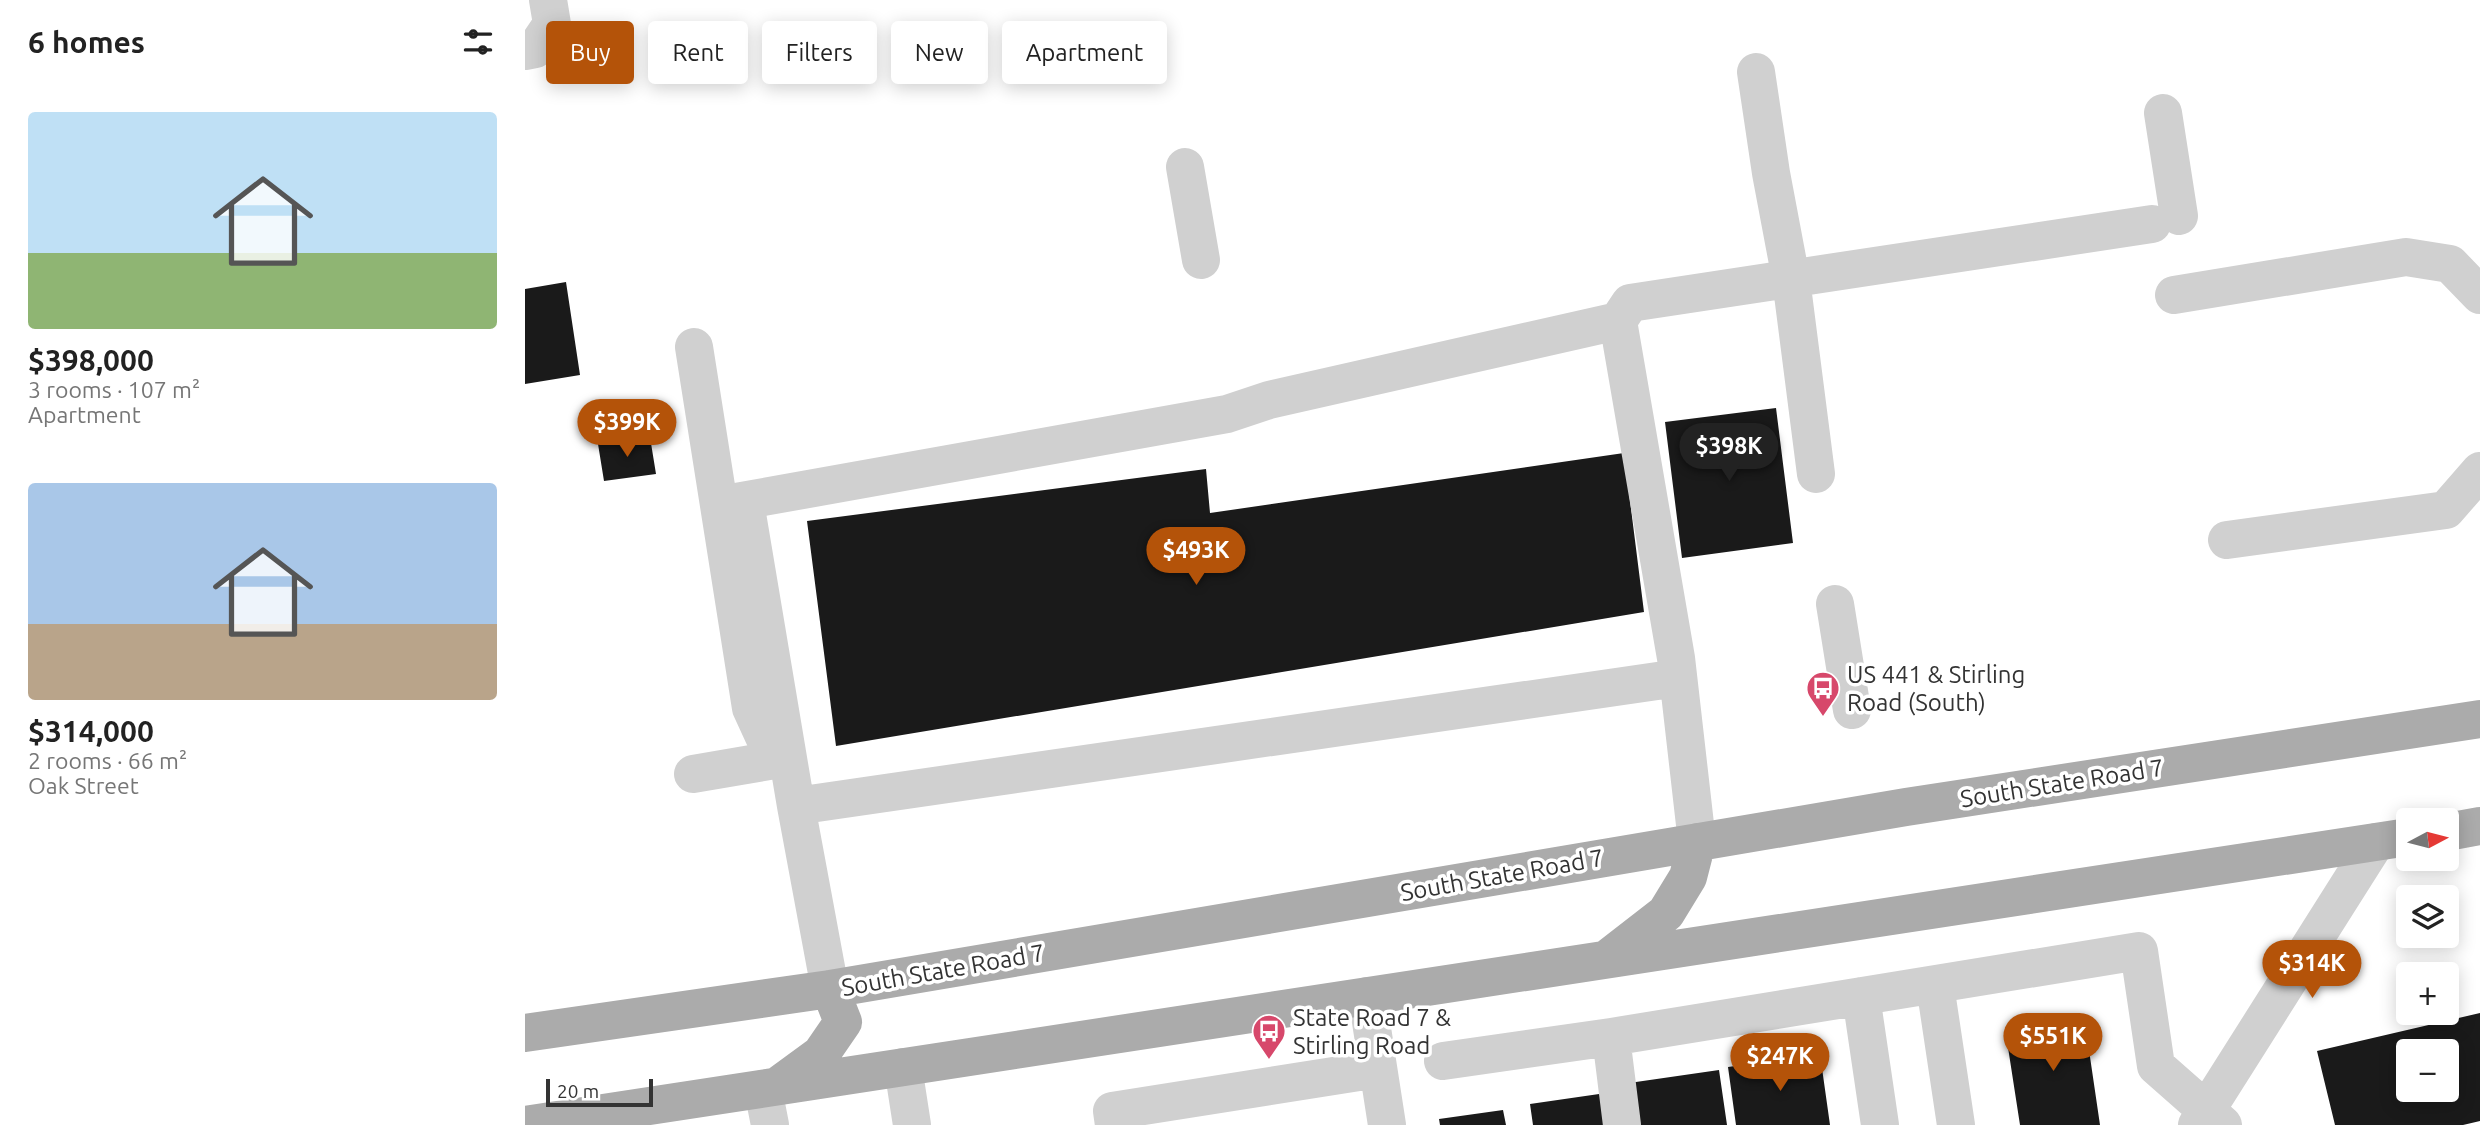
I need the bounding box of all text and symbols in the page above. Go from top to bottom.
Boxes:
chip: Buy [546,21,634,84]
chip: Rent [648,21,748,84]
chip: Filters [762,21,877,84]
chip: New [891,21,988,84]
chip: Apartment [1002,21,1167,84]
icon: filters [459,23,497,61]
text: 6 homes [28,25,145,59]
icon: home [200,158,326,284]
text: $398,000 [28,343,154,377]
text: 3 rooms · 107 m² [28,377,200,402]
pin: $399K [578,400,676,459]
text: Apartment [28,402,141,427]
text: $399K [593,409,661,434]
pin: $398K [1680,424,1778,483]
text: $398K [1695,433,1763,458]
pin: $493K [1147,528,1245,587]
icon: home [200,529,326,655]
text: $493K [1162,537,1230,562]
place label: US 441 & Stirling Road (South) [1847,661,2025,716]
bus stop icon: US 441 & Stirling Road (South) [1804,669,1842,718]
text: $314,000 [28,714,154,748]
text: 2 rooms · 66 m² [28,748,187,773]
street label: South State Road 7 [1958,754,2166,812]
text: Oak Street [28,773,139,798]
north arrow [2396,808,2459,872]
map controls [2396,808,2459,1102]
street label: South State Road 7 [1398,844,1606,906]
button: layers [2396,885,2459,948]
street label: South State Road 7 [839,939,1047,1001]
pin: $314K [2263,940,2361,1000]
text: $314K [2278,950,2346,975]
button: + [2396,962,2459,1025]
place label: State Road 7 & Stirling Road [1293,1004,1451,1059]
bus stop icon: State Road 7 & Stirling Road [1250,1012,1288,1061]
pin: $551K [2004,1014,2102,1073]
text: $551K [2019,1023,2087,1048]
pin: $247K [1731,1034,1829,1093]
button: − [2396,1039,2459,1102]
text: $247K [1746,1043,1814,1068]
scale bar [546,1076,653,1108]
text: 20 m [557,1080,599,1102]

